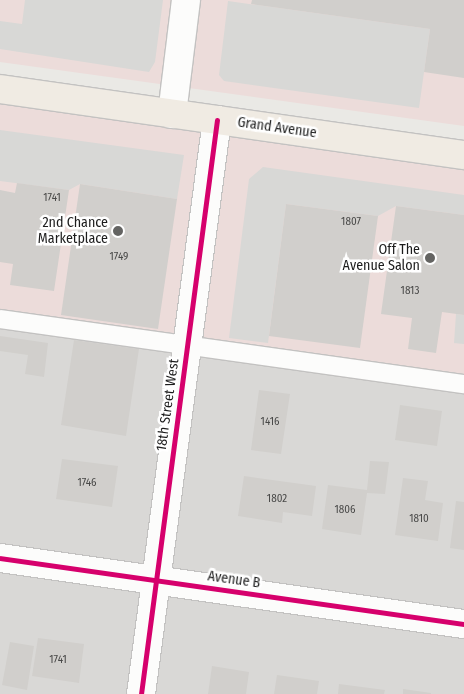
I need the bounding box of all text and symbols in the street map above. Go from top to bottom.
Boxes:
street label: Grand Avenue [236,114,318,142]
house number: 1741 [43,191,61,205]
place label: 2nd Chance Marketplace [38,215,108,248]
house number: 1807 [341,215,361,229]
marker: 2nd Chance Marketplace [112,225,124,237]
place label: Off The Avenue Salon [343,242,420,274]
house number: 1749 [110,250,128,264]
marker: Off The Avenue Salon [424,252,436,264]
house number: 1813 [401,284,419,298]
street label: 18th Street West [153,358,183,452]
house number: 1416 [261,415,279,429]
house number: 1746 [77,476,97,490]
house number: 1802 [267,492,287,506]
house number: 1806 [335,503,355,517]
house number: 1810 [409,512,429,526]
street label: Avenue B [207,568,261,592]
house number: 1741 [49,653,67,667]

